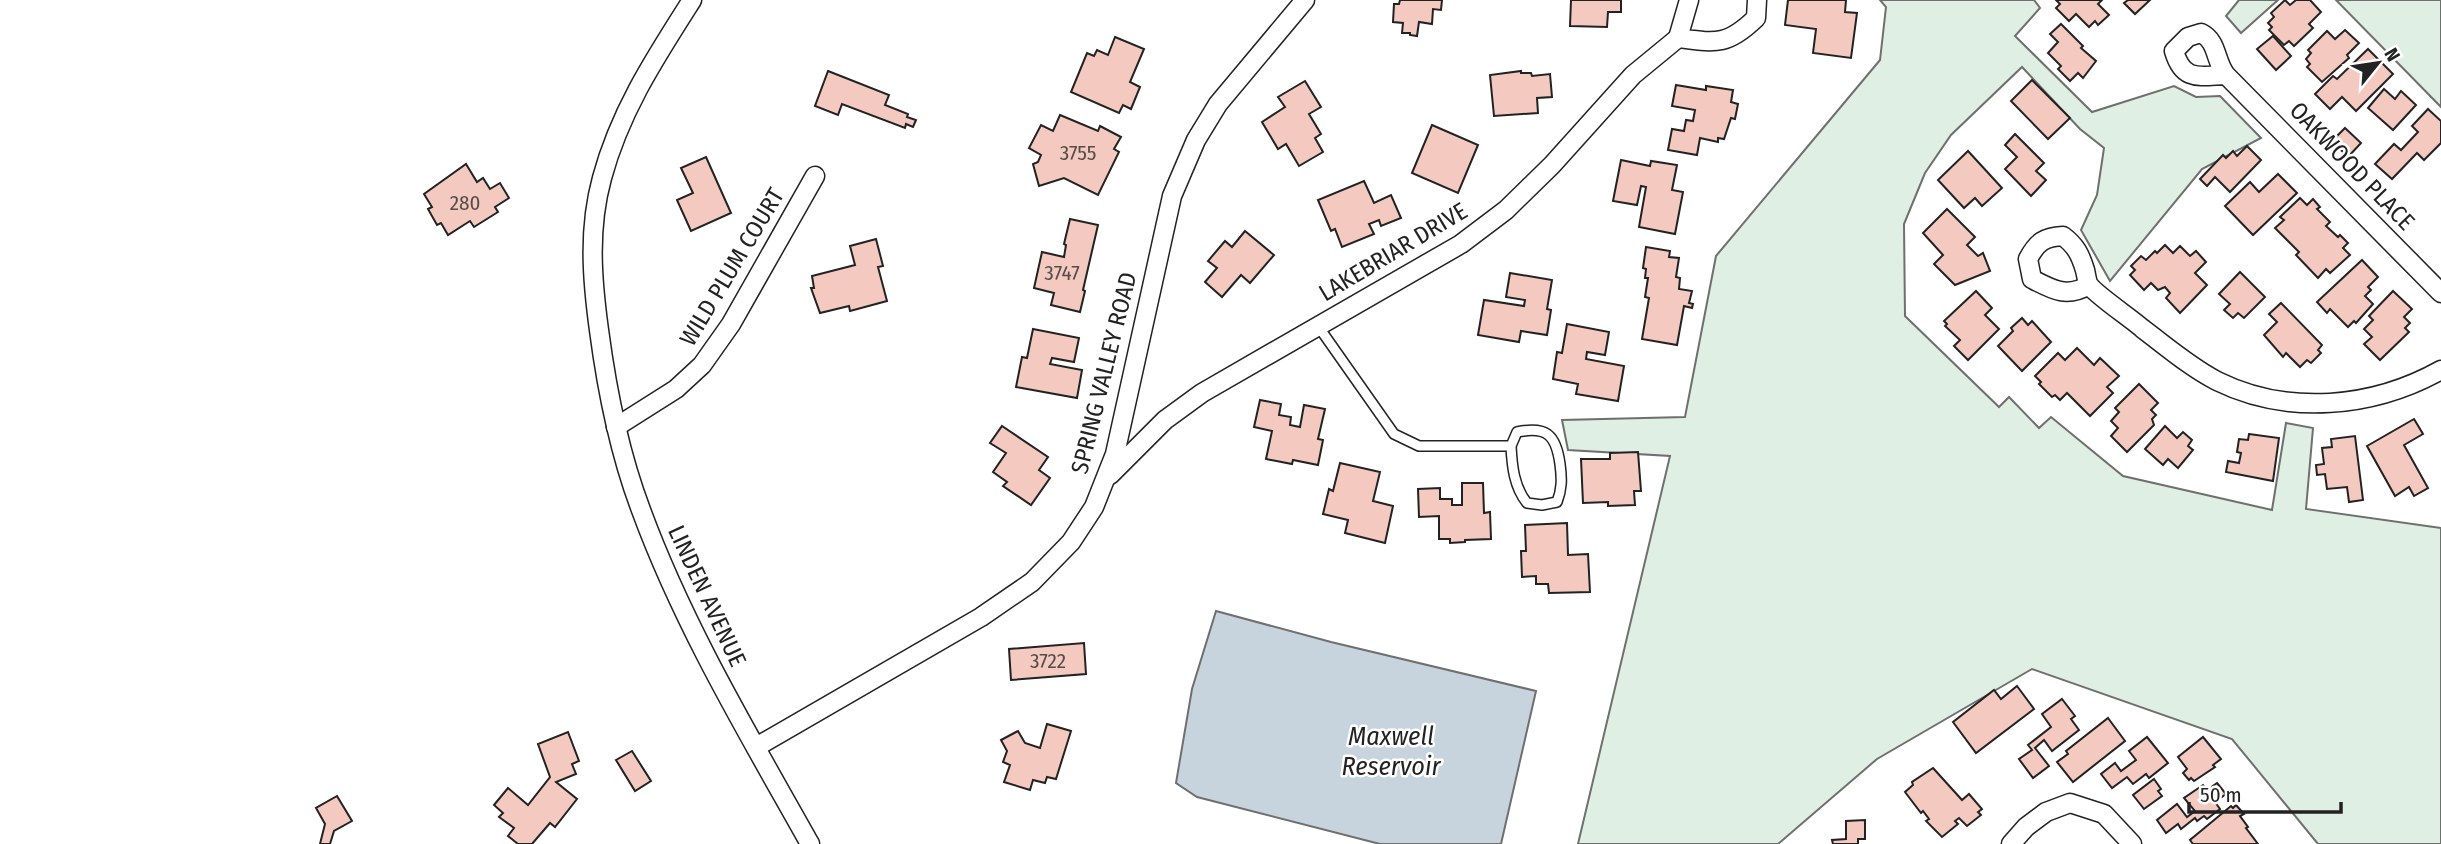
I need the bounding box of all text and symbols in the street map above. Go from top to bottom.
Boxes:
north arrow [2343,28,2413,98]
text: N [2379,44,2405,65]
street label: OAKWOOD PLACE [2284,96,2420,236]
house number: 3755 [1060,140,1096,166]
street label: WILD PLUM COURT [674,183,790,351]
house number: 280 [450,190,480,216]
street label: LAKEBRIAR DRIVE [1314,197,1472,307]
house number: 3747 [1044,260,1080,286]
street label: SPRING VALLEY ROAD [1065,269,1143,477]
street label: LINDEN AVENUE [662,521,752,671]
house number: 3722 [1030,648,1066,674]
water label: Maxwell Reservoir [1342,721,1441,782]
scale bar [2189,770,2341,814]
text: 50 m [2200,782,2242,808]

